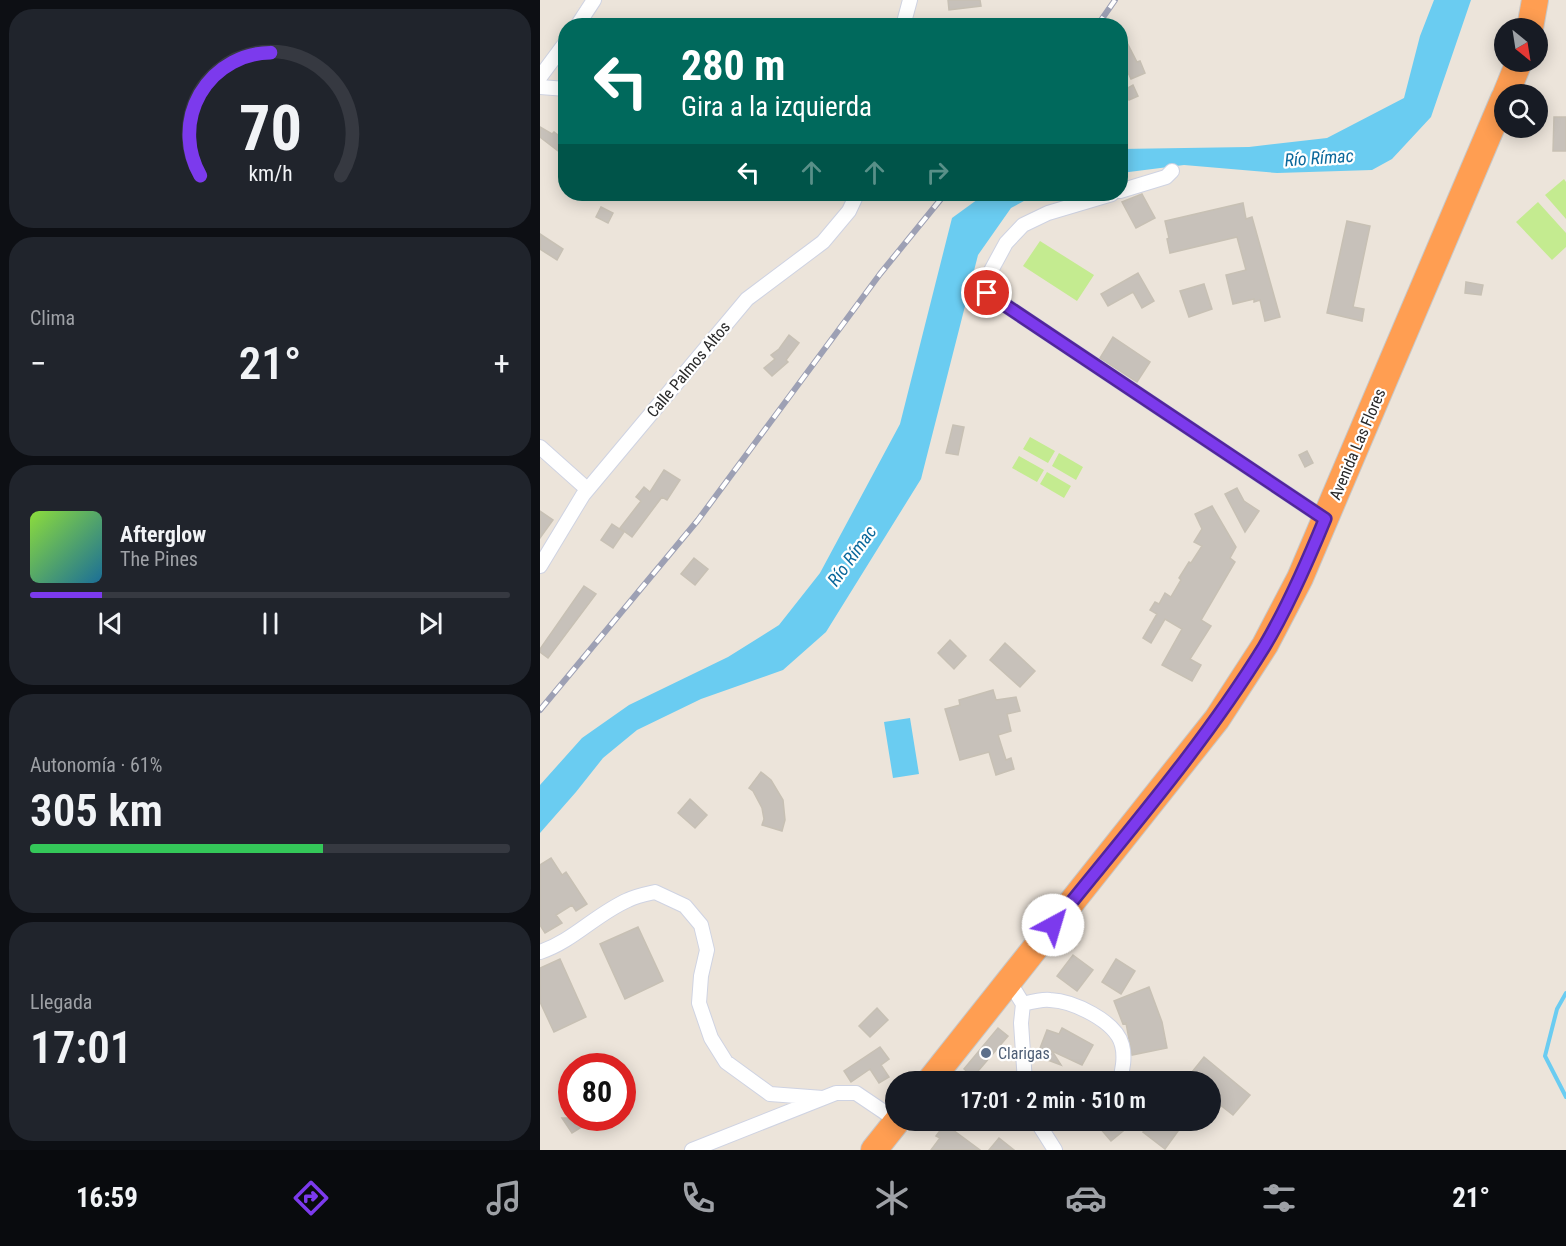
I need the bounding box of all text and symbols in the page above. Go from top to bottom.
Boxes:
north arrow [1494,18,1548,72]
map controls [1494,18,1548,138]
text: 280 m [681,41,786,90]
icon: left [582,42,660,120]
button: search [1494,84,1548,138]
text: Gira a la izquierda [681,91,872,123]
text: 70 [238,92,302,165]
water label: Río Rímac [1284,145,1354,170]
icon: left [732,156,765,189]
icon: ahead [795,156,828,189]
icon: ahead [858,156,891,189]
icon: right [921,156,954,189]
text: km/h [248,161,292,186]
pin [961,267,1012,318]
icon: arrive [970,276,1003,309]
text: Clima [30,306,75,330]
street label: Calle Palmos Altos [643,318,734,421]
text: 21° [239,337,301,390]
text: − [30,344,47,383]
text: + [494,344,510,383]
street label: Avenida Las Flores [1325,386,1389,503]
text: Afterglow [120,522,206,547]
water label: Río Rímac [823,522,880,590]
text: The Pines [120,547,198,571]
icon: previous [94,607,127,640]
icon: pause [254,607,287,640]
icon: next [414,607,447,640]
text: Autonomía · 61% [30,753,162,777]
text: 305 km [30,784,163,837]
position arrow [1021,893,1085,957]
text: Llegada [30,990,92,1014]
text: 17:01 [30,1021,132,1074]
place label: Clarigas [998,1044,1050,1063]
marker: Clarigas [979,1046,993,1060]
speed limit sign: 80 [558,1053,636,1131]
text: 17:01 · 2 min · 510 m [960,1088,1146,1113]
icon: directions [290,1177,332,1219]
icon: music [483,1177,525,1219]
icon: phone [677,1177,719,1219]
icon: climate [871,1177,913,1219]
icon: car [1065,1177,1107,1219]
icon: filters [1258,1177,1300,1219]
text: 16:59 [76,1182,138,1214]
text: 21° [1452,1182,1490,1214]

